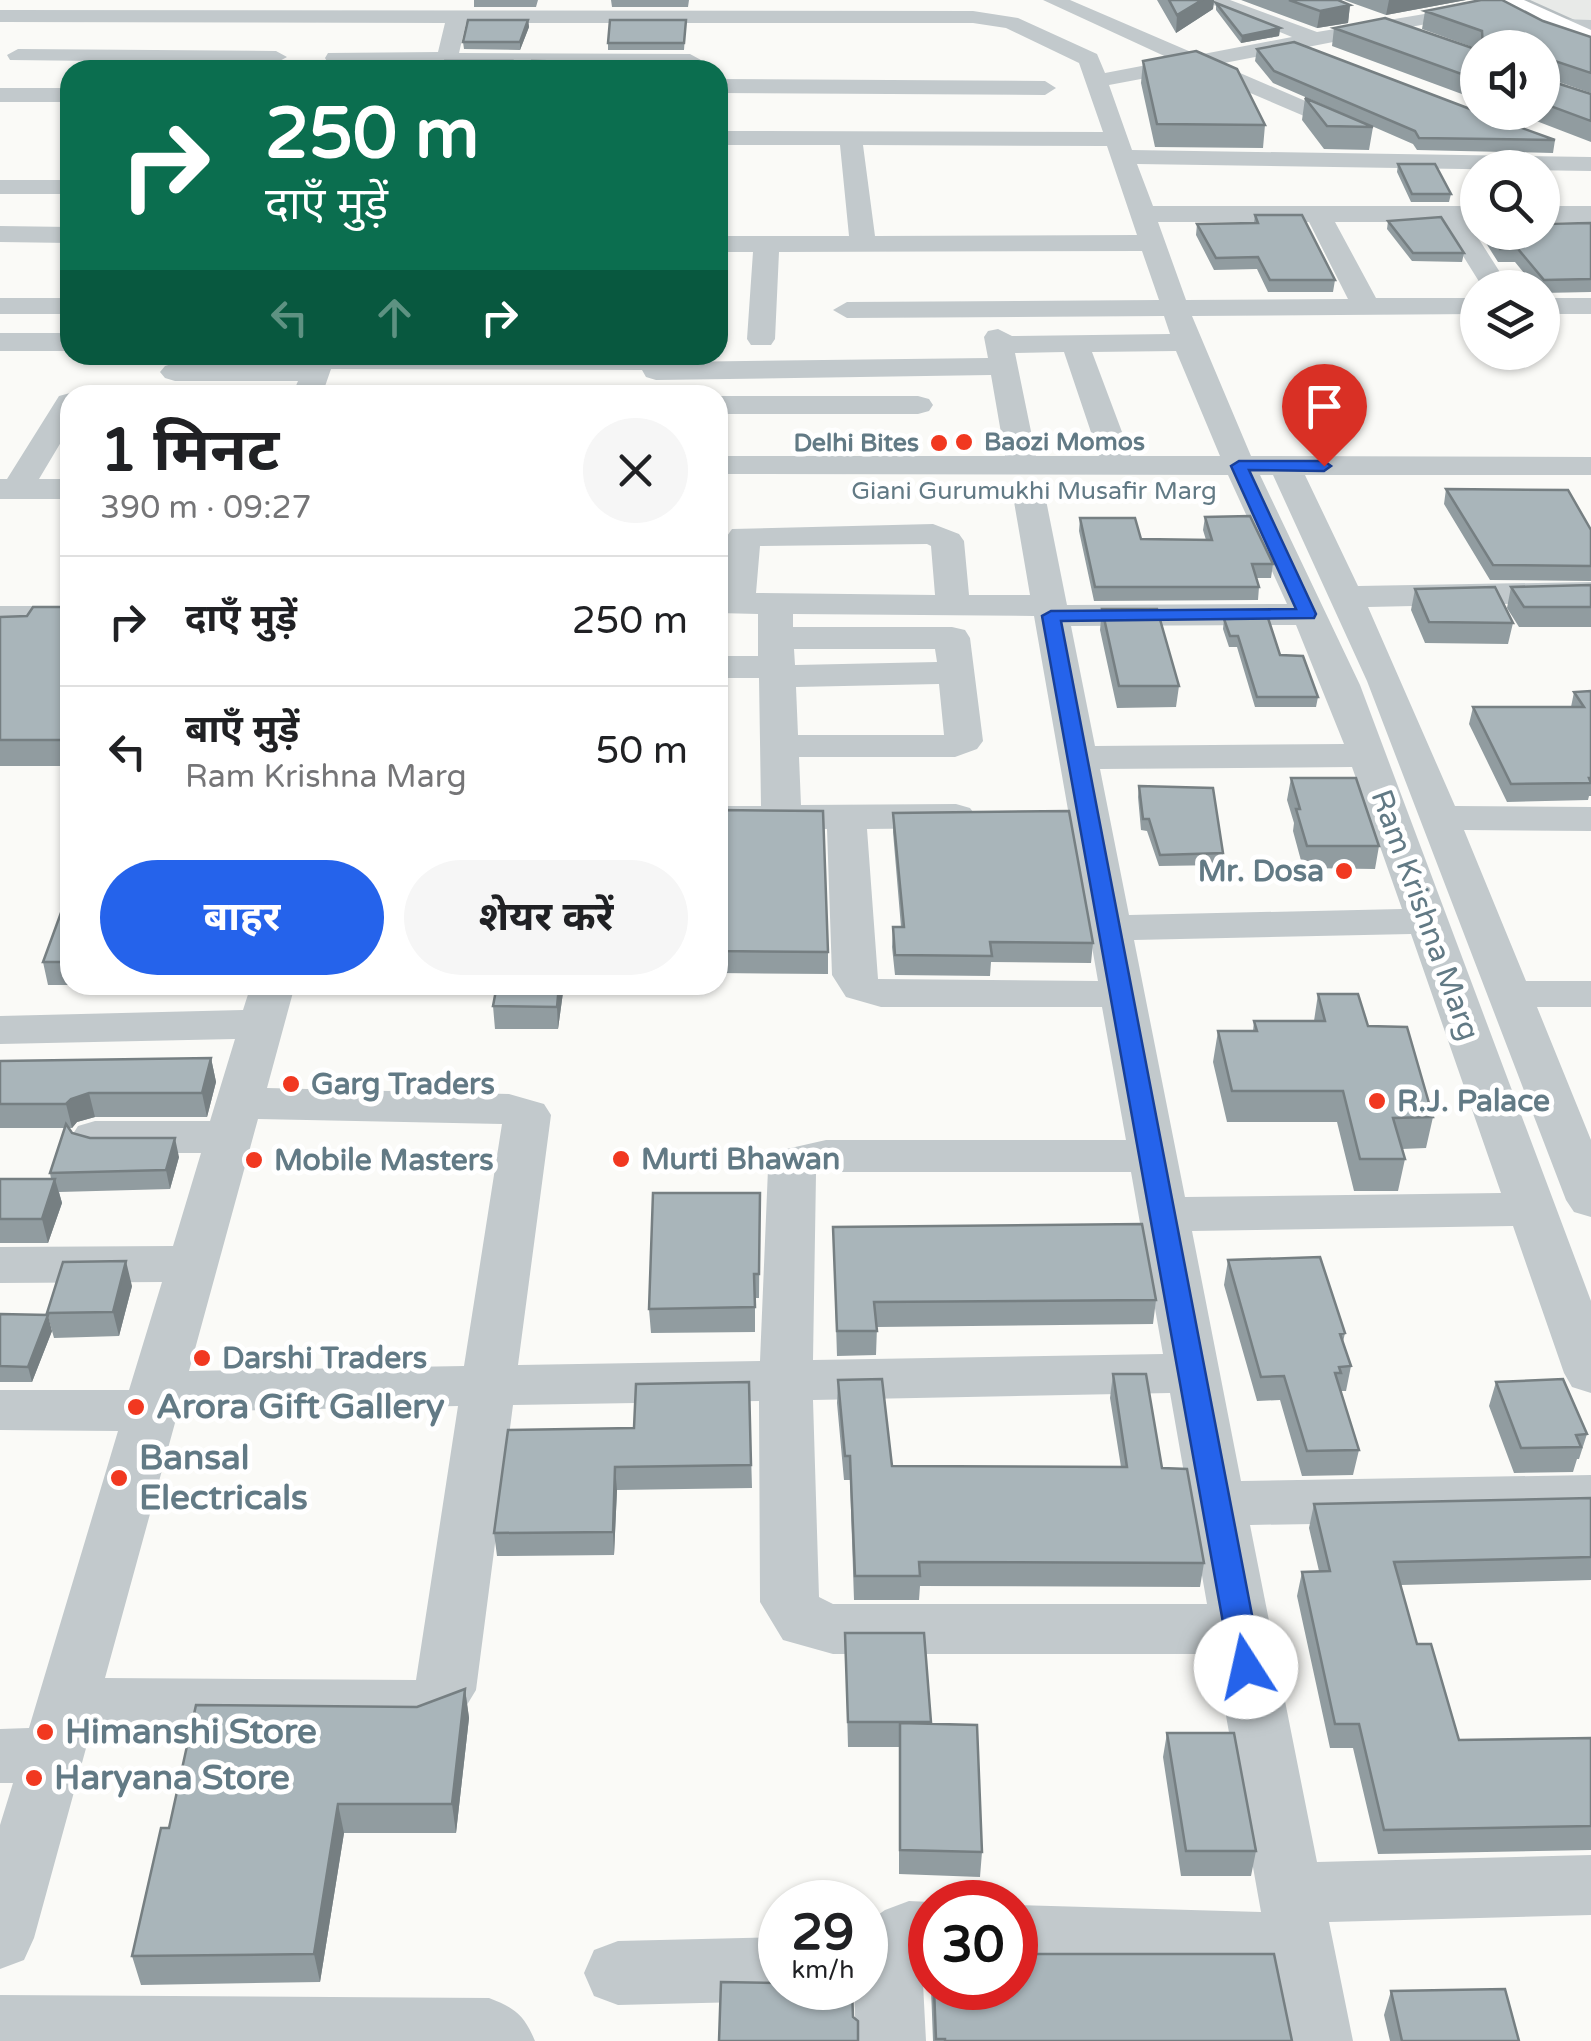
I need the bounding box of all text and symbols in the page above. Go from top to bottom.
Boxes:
map controls [1460,30,1560,370]
button: sound [1460,30,1560,130]
text: 250 m [265,93,479,177]
icon: right [100,100,230,230]
button: search [1460,150,1560,250]
text: दाएँ मुड़ें [265,178,388,232]
button: layers [1460,270,1560,370]
icon: left [262,290,317,345]
icon: ahead [367,290,422,345]
icon: right [472,290,527,345]
pin [1282,364,1367,467]
icon: arrive [1297,379,1352,434]
text: 1 मिनट [100,415,279,487]
button: close [583,418,688,523]
place label: Baozi Momos [984,427,1145,457]
place label: Delhi Bites [793,428,919,458]
marker: Baozi Momos [953,431,975,453]
marker: Delhi Bites [928,432,950,454]
street label: Giani Gurumukhi Musafir Marg [851,476,1217,506]
text: 390 m · 09:27 [100,489,312,527]
icon: right [100,594,155,649]
text: दाएँ मुड़ें [185,596,297,642]
text: 250 m [572,598,688,644]
text: बाएँ मुड़ें [185,707,299,753]
icon: left [100,724,155,779]
text: 50 m [596,728,688,774]
text: Ram Krishna Marg [185,758,467,796]
street label: Ram Krishna Marg [1362,785,1488,1045]
place label: Mr. Dosa [1198,853,1324,890]
button: बाहर [100,860,384,975]
button: शेयर करें [404,860,688,975]
marker: Mr. Dosa [1333,860,1355,882]
place label: Garg Traders [311,1066,495,1103]
marker: Garg Traders [280,1073,302,1095]
place label: R.J. Palace [1397,1083,1550,1120]
marker: R.J. Palace [1366,1090,1388,1112]
place label: Murti Bhawan [641,1141,840,1178]
place label: Mobile Masters [274,1142,494,1179]
marker: Murti Bhawan [610,1148,632,1170]
marker: Mobile Masters [243,1149,265,1171]
place label: Darshi Traders [222,1340,427,1377]
marker: Darshi Traders [191,1347,213,1369]
place label: Arora Gift Gallery [156,1386,445,1428]
marker: Arora Gift Gallery [125,1396,147,1418]
place label: Bansal Electricals [139,1437,308,1519]
marker: Bansal Electricals [108,1467,130,1489]
position arrow [1194,1615,1298,1719]
place label: Himanshi Store [65,1711,317,1753]
marker: Himanshi Store [34,1721,56,1743]
place label: Haryana Store [54,1757,290,1799]
marker: Haryana Store [23,1767,45,1789]
speed limit sign: 30 [908,1880,1038,2010]
text: 29 [792,1903,854,1963]
text: km/h [792,1955,854,1985]

